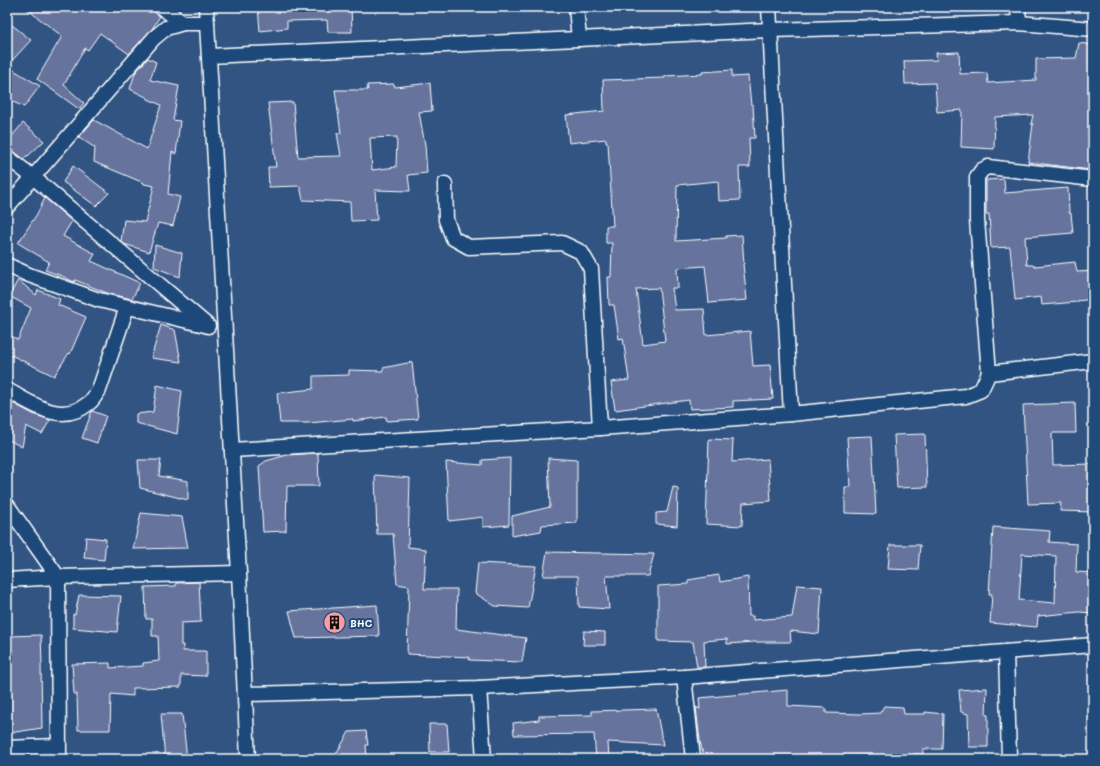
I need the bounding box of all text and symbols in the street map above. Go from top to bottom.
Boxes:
building icon: BHC [322,610,348,636]
place label: BHC [350,616,373,630]

